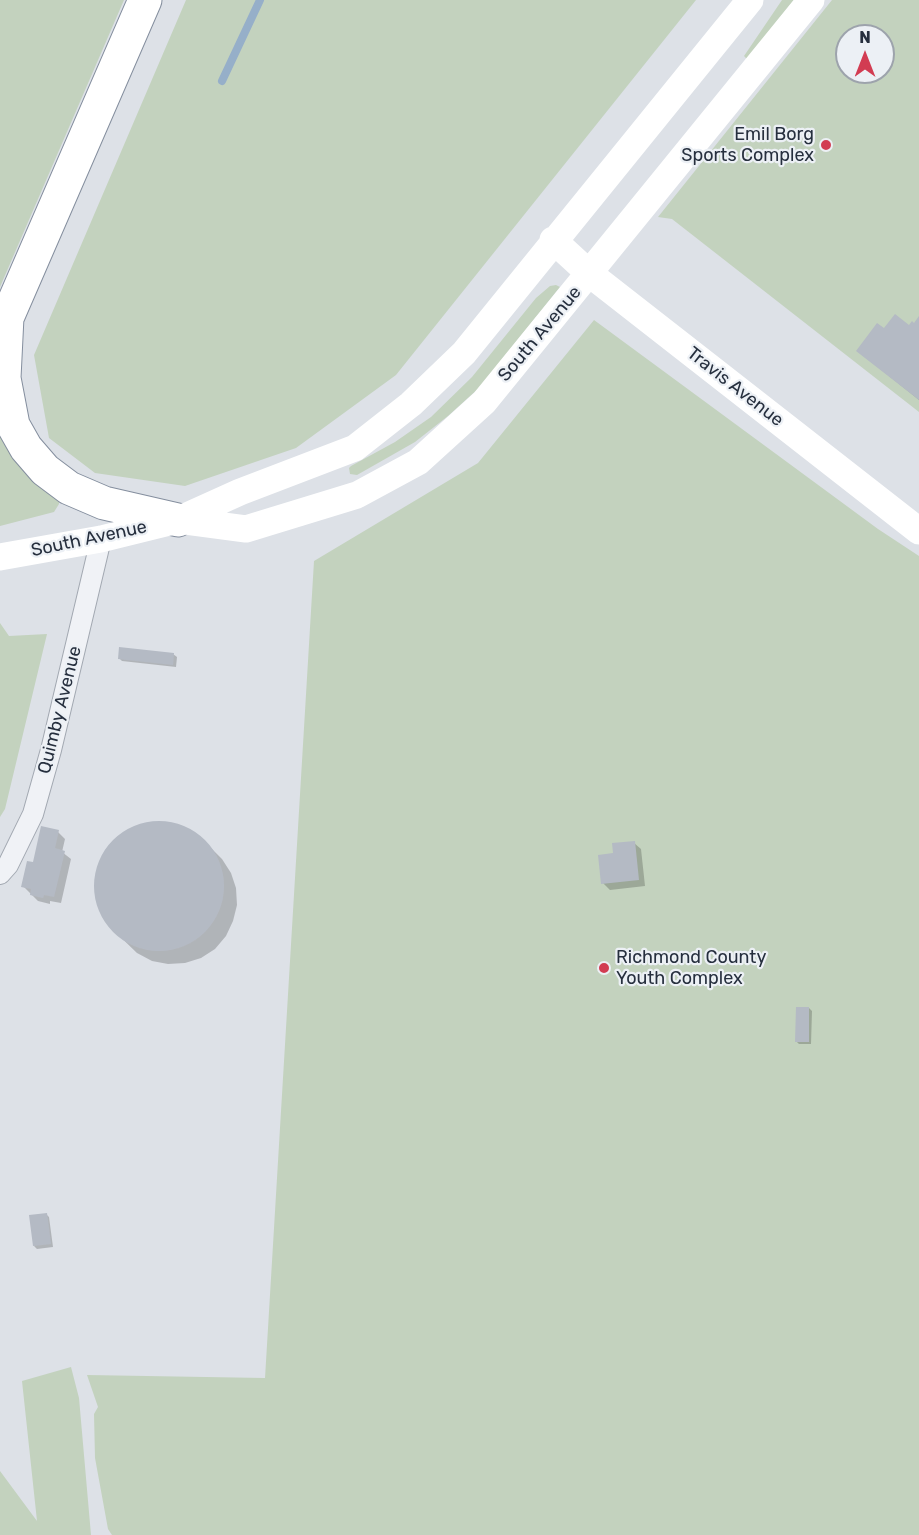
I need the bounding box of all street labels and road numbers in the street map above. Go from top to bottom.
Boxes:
street label: South Avenue [494,282,586,386]
street label: Travis Avenue [683,343,787,431]
street label: South Avenue [29,516,149,562]
street label: Quimby Avenue [34,644,86,776]

